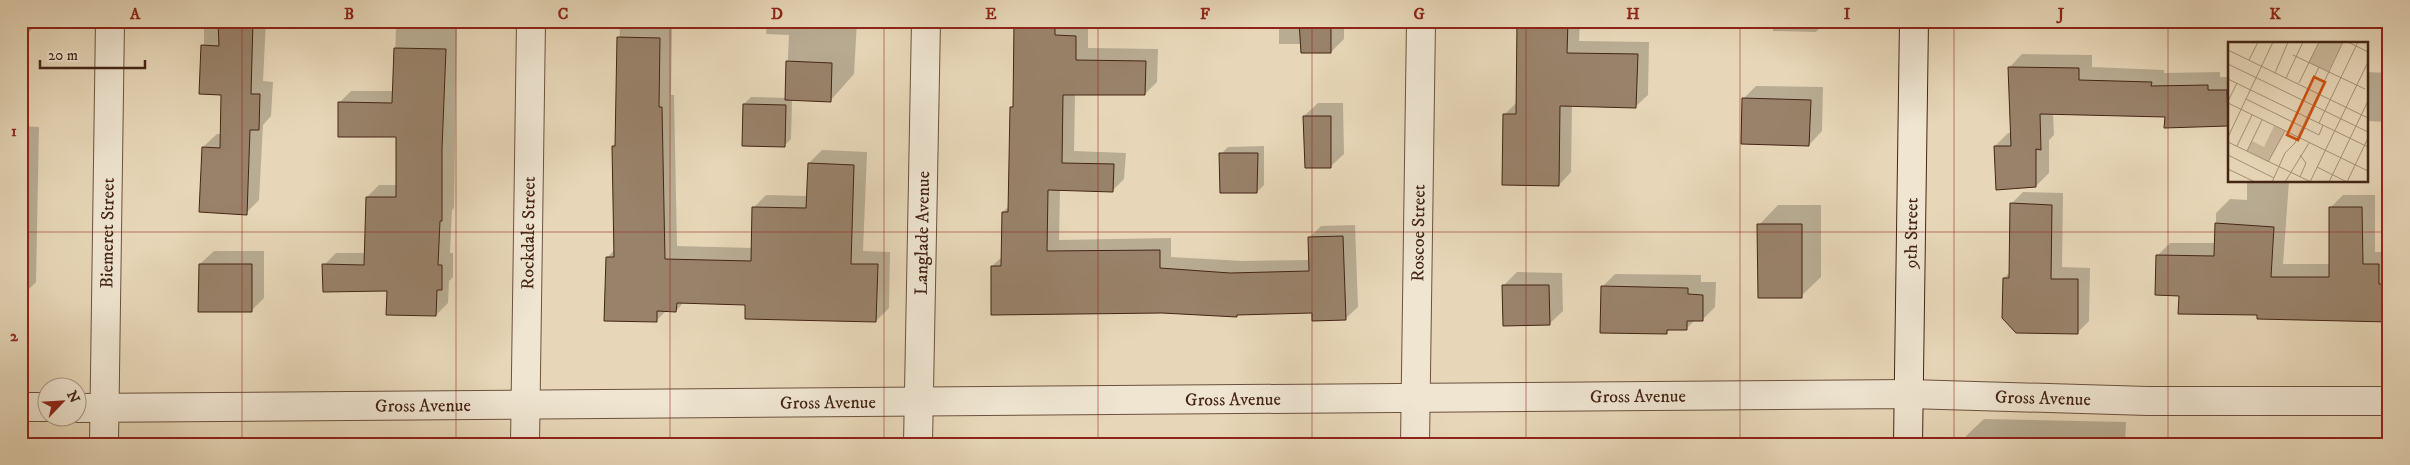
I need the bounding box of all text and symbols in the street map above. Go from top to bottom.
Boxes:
text: A [129,4,141,24]
text: B [344,4,354,24]
text: C [558,4,568,24]
text: D [771,4,783,24]
text: E [985,4,997,24]
text: F [1200,4,1210,24]
text: G [1413,4,1425,24]
text: H [1626,4,1640,24]
text: I [1844,4,1851,24]
text: J [2056,4,2065,24]
text: K [2269,4,2281,24]
scale bar [40,38,145,70]
inset map [2228,42,2368,182]
text: 20 m [48,46,78,65]
text: 1 [11,121,17,141]
street label: Langlade Avenue [911,171,935,295]
street label: Rockdale Street [517,176,541,290]
street label: Biemeret Street [96,177,120,289]
street label: Roscoe Street [1407,184,1431,282]
street label: 9th Street [1900,197,1923,270]
text: 2 [10,326,19,346]
north arrow [38,378,88,428]
street label: Gross Avenue [1590,386,1686,408]
street label: Gross Avenue [1995,387,2091,411]
text: N [62,388,84,406]
street label: Gross Avenue [1185,389,1281,412]
street label: Gross Avenue [780,392,876,415]
street label: Gross Avenue [375,395,471,418]

